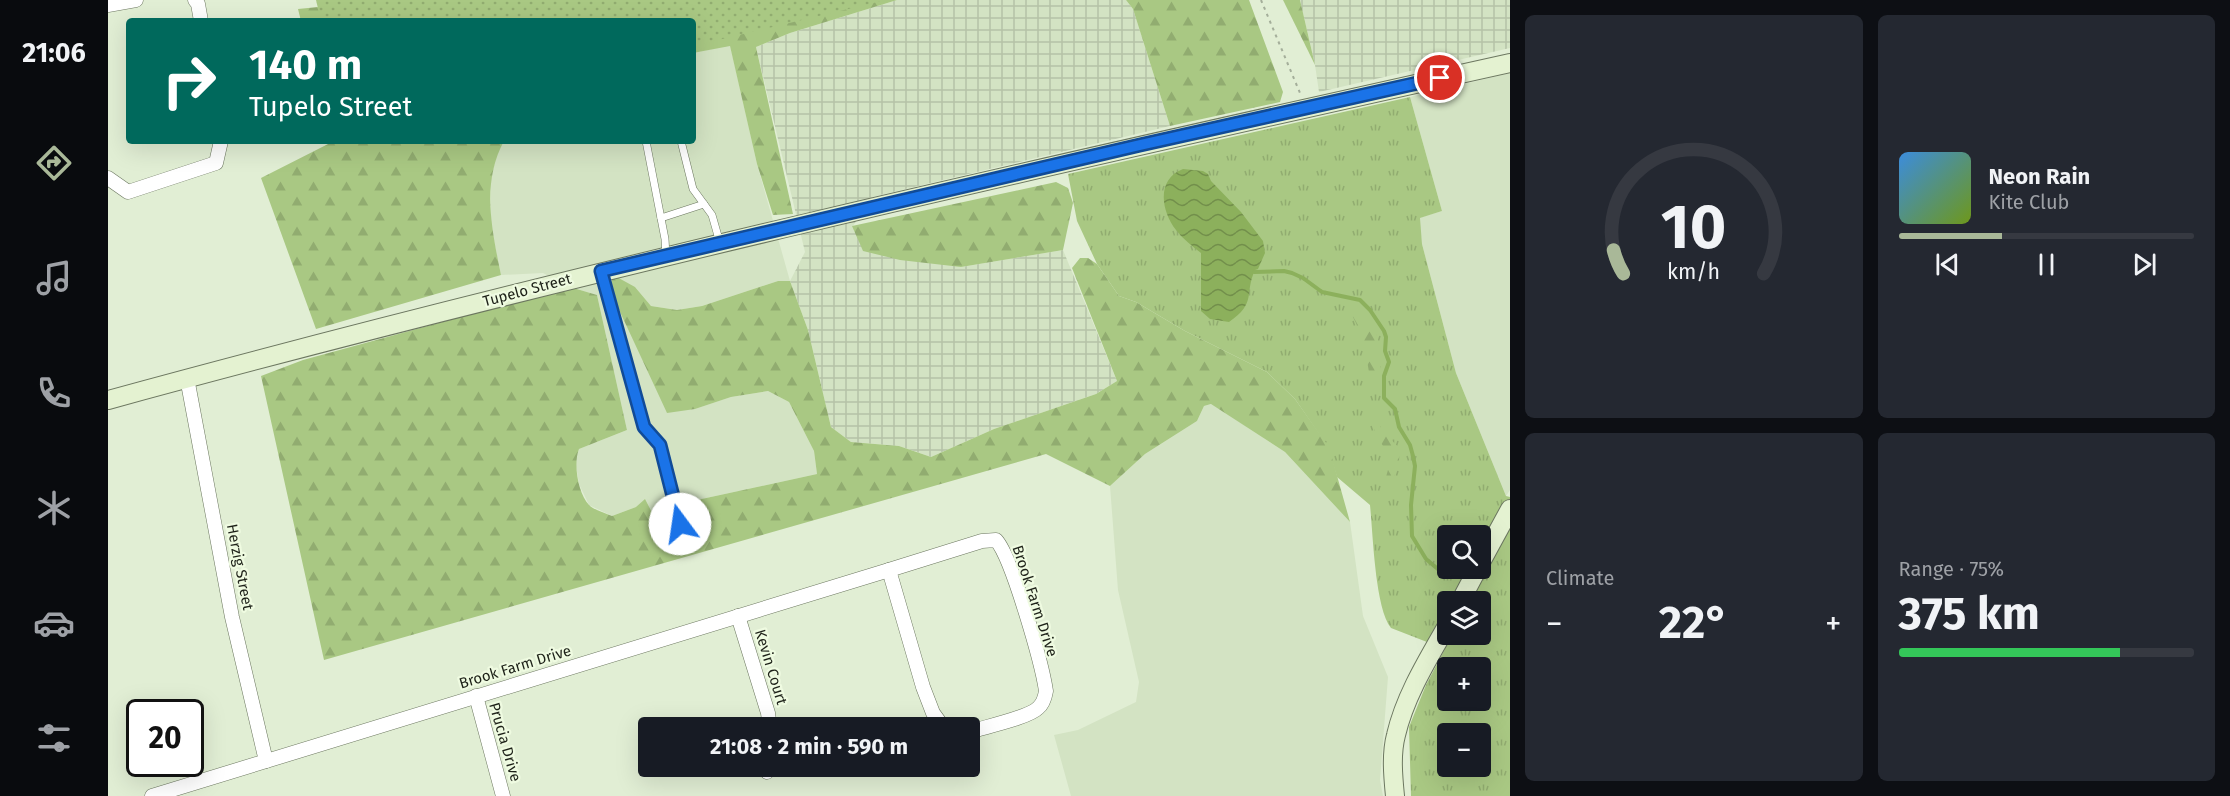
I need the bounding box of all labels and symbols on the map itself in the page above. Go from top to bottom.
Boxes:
pin [1414,52,1465,103]
street label: Tupelo Street [481,269,574,310]
position arrow [648,492,712,556]
street label: Herzig Street [223,522,257,612]
street label: Brook Farm Drive [1009,543,1061,659]
street label: Kevin Court [751,627,791,707]
street label: Brook Farm Drive [457,641,573,693]
speed limit sign: 20 [126,699,204,777]
street label: Prucia Drive [485,700,525,784]

